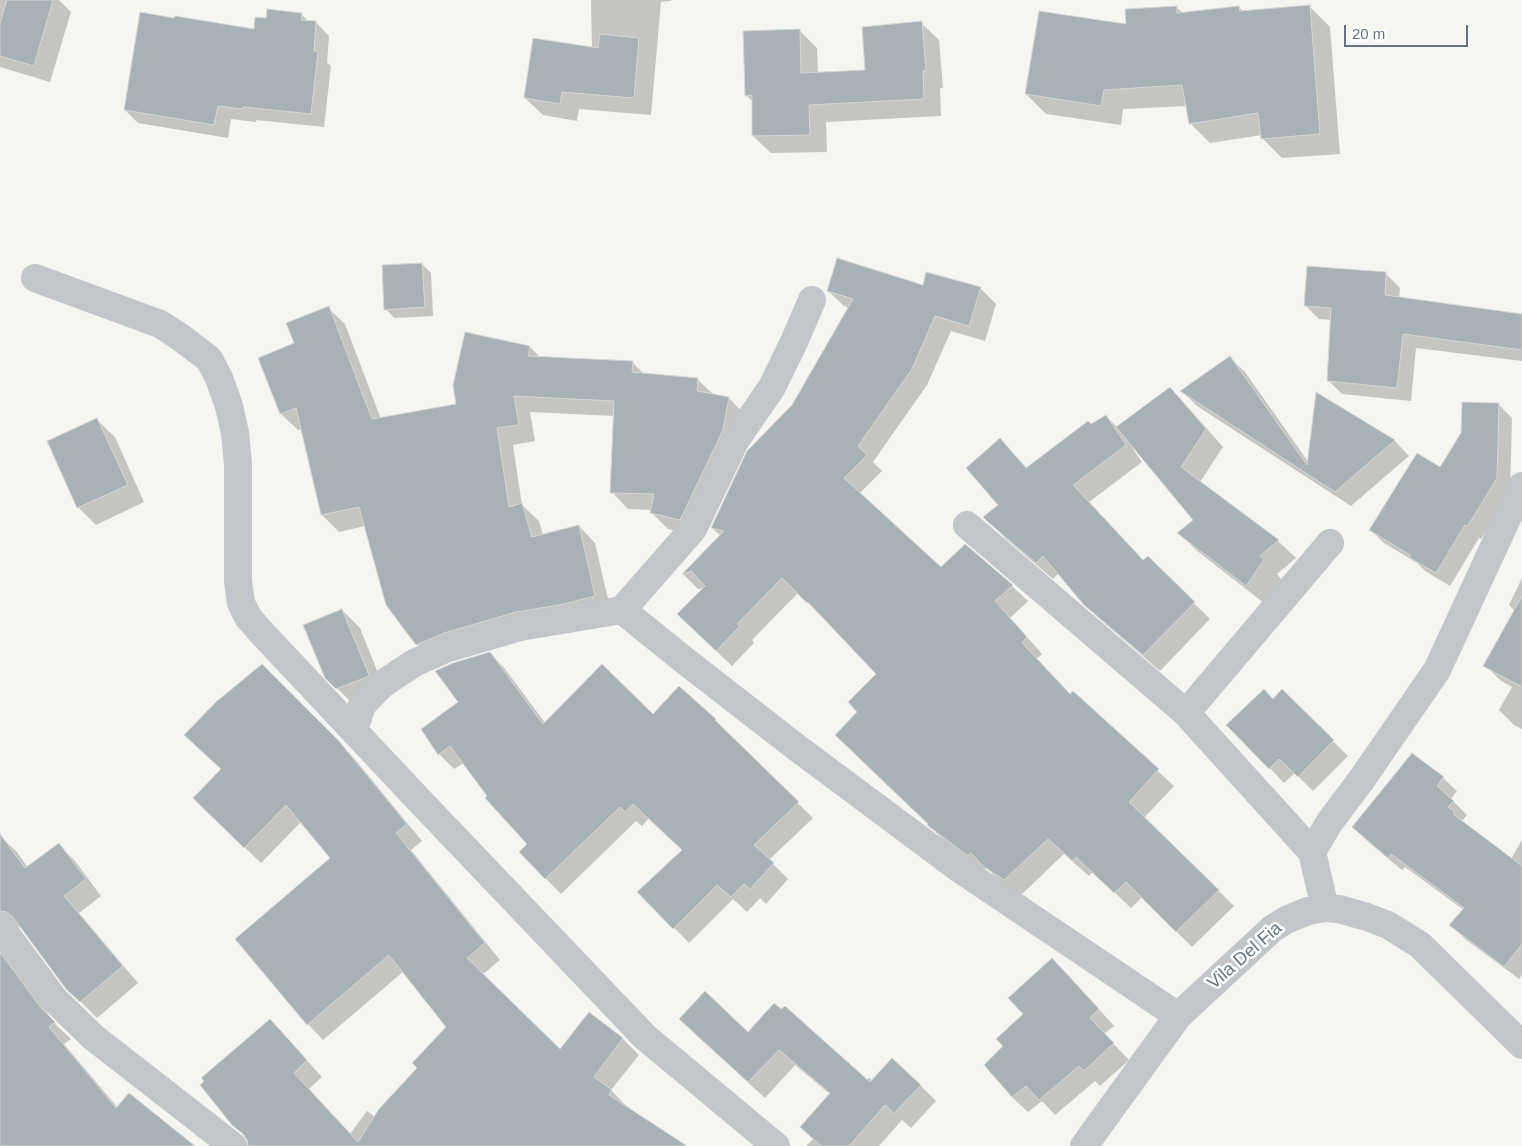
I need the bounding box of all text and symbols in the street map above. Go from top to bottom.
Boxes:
scale bar [1347,15,1471,47]
text: 20 m [1352,25,1385,42]
street label: Vila Del Fia [1203,918,1287,994]

